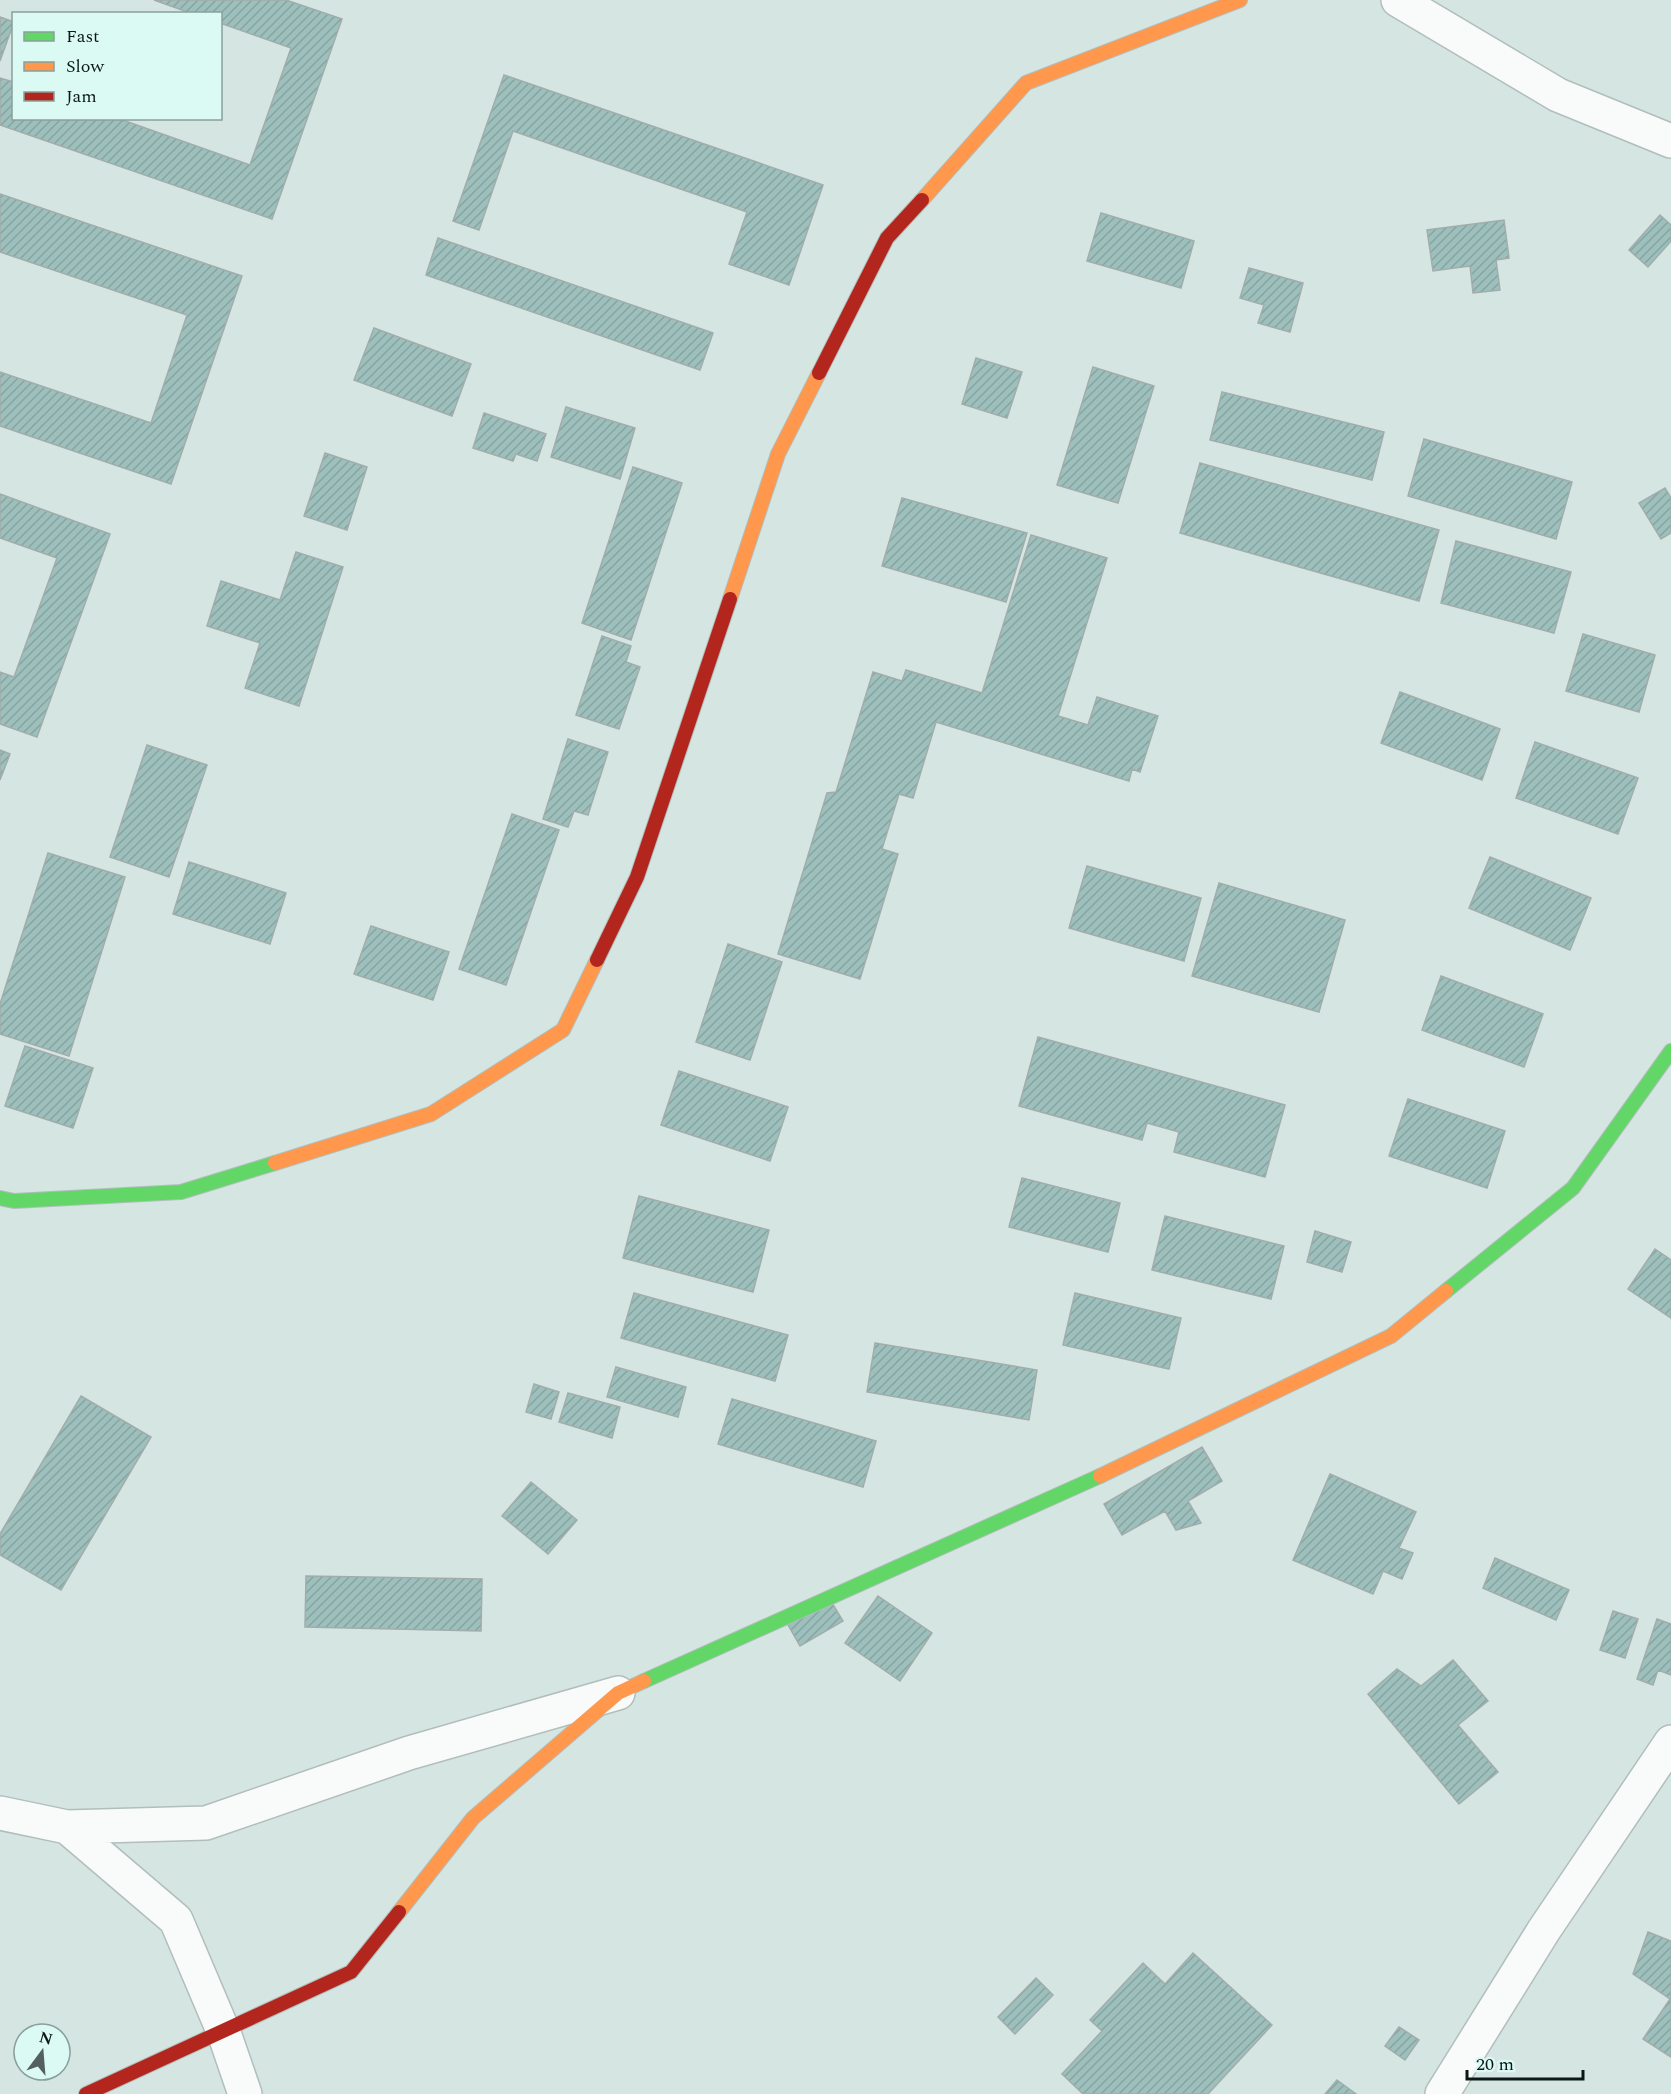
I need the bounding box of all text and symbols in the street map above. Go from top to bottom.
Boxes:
legend [12,12,222,120]
text: Fast [66,23,99,50]
text: Slow [66,53,105,80]
text: Jam [66,83,97,110]
north arrow [12,2022,72,2082]
text: N [36,2025,55,2052]
scale bar [1467,2043,1582,2081]
text: 20 m [1476,2051,1514,2078]

